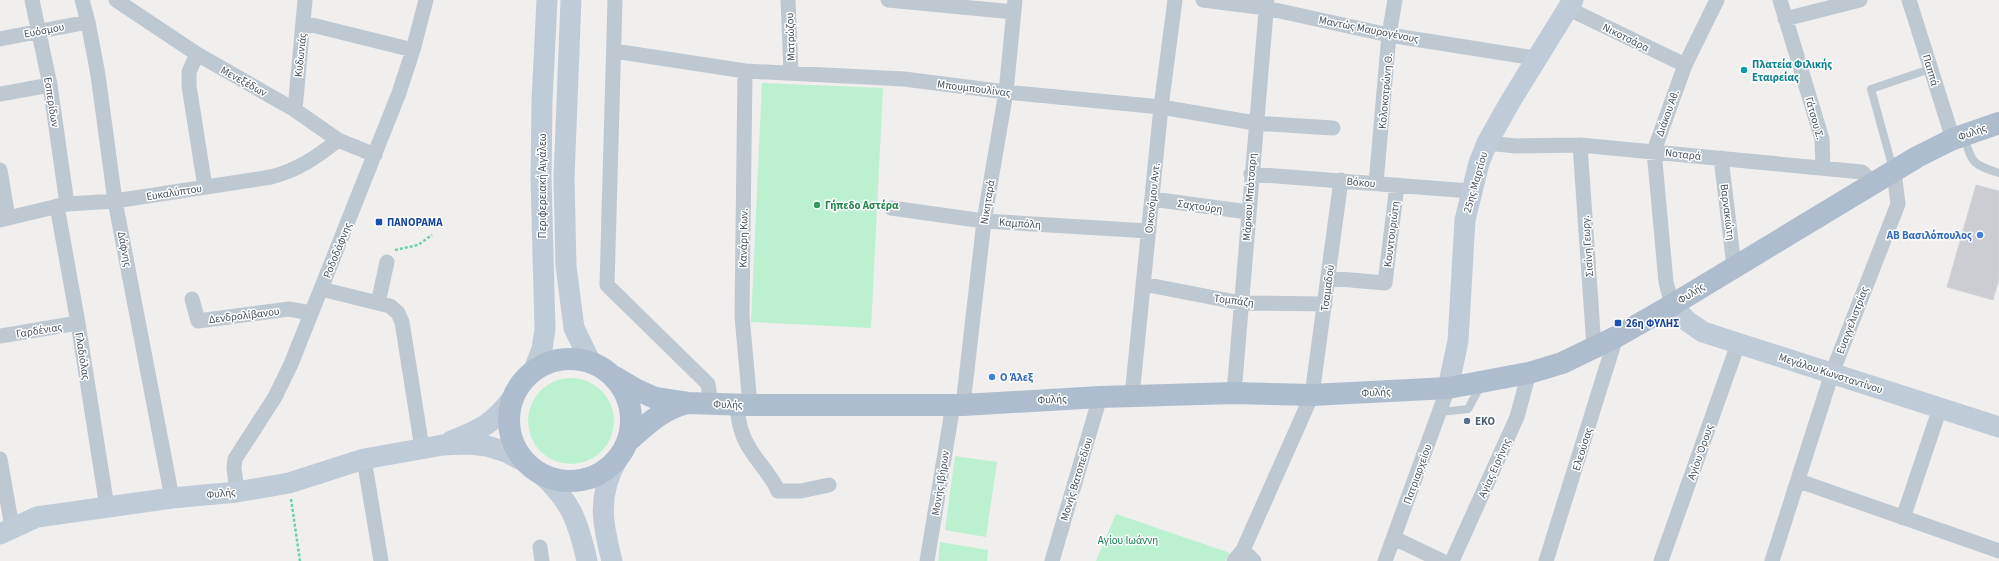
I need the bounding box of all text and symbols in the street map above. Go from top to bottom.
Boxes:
street label: Μαντώς Μαυρογένους [1318,12,1420,47]
street label: Ματρώζου [782,13,799,61]
street label: Ευόσμου [23,19,66,42]
street label: Νικοτσάρα [1600,20,1652,55]
street label: Κυδωνιάς [291,32,310,78]
street label: Κολοκοτρώνη Θ. [1375,52,1396,130]
street label: Παππά [1919,53,1942,88]
place label: Πλατεία Φιλικής Εταιρείας [1752,57,1832,85]
street label: Μενεξέδων [218,63,270,100]
marker: Πλατεία Φιλικής Εταιρείας [1739,65,1749,75]
street label: Εσπερίδων [40,76,63,128]
street label: Μπουμπουλίνας [936,77,1012,100]
street label: Διάκου Αθ. [1652,87,1683,139]
street label: Γάτσου Σ. [1801,95,1828,141]
street label: Φυλής [1956,120,1989,145]
street label: Περιφερειακή Αιγάλεω [535,133,550,238]
street label: Νοταρά [1664,145,1702,164]
street label: 25ης Μαρτίου [1460,150,1491,214]
street label: Μάρκου Μπότσαρη [1239,152,1260,242]
street label: Οικονόμου Αντ. [1141,162,1164,234]
street label: Βόκου [1346,174,1376,191]
street label: Νικηταρά [977,179,998,225]
street label: Ευκαλύπτου [145,181,203,204]
street label: Βαρνακιώτη [1717,183,1738,241]
street label: Σαχτούρη [1176,196,1223,217]
place label: Γήπεδο Αστέρα [825,198,899,213]
marker: Γήπεδο Αστέρα [812,200,822,210]
street label: Κουντουριώτη [1380,200,1403,268]
street label: Κανάρη Κων. [735,208,752,268]
street label: Σισίνη Γεωργ. [1578,214,1597,277]
place label: ΠΑΝΟΡΑΜΑ [387,215,443,230]
street label: Καμπόλη [999,215,1041,232]
marker: ΠΑΝΟΡΑΜΑ [374,217,384,227]
street label: Ροδοδάφνης [319,220,356,280]
place label: ΑΒ Βασιλόπουλος [1886,228,1972,243]
street label: Δάφνης [114,230,135,268]
marker: ΑΒ Βασιλόπουλος [1975,230,1985,240]
street label: Τσαμαδού [1317,264,1338,312]
street label: Φυλής [1675,279,1708,308]
street label: Ευαγγελιστρίας [1833,284,1872,356]
street label: Τομπάζη [1213,291,1255,310]
street label: Δενδρολίβανου [208,304,280,327]
place label: 26η ΦΥΛΗΣ [1626,316,1679,331]
marker: 26η ΦΥΛΗΣ [1613,318,1623,328]
street label: Γαρδένιας [15,319,63,342]
street label: Γλαδιόλας [71,331,94,381]
street label: Μεγάλου Κωνσταντίνου [1777,350,1885,397]
place label: Ο Άλεξ [1000,370,1033,385]
marker: Ο Άλεξ [987,372,997,382]
street label: Φυλής [1361,384,1391,401]
street label: Φυλής [1037,391,1067,408]
street label: Φυλής [713,396,743,413]
place label: EKO [1475,414,1495,429]
marker: EKO [1462,416,1472,426]
street label: Αγίου Όρους [1684,422,1717,482]
street label: Ελεούσας [1569,425,1596,473]
street label: Μονής Βατοπεδίου [1057,436,1096,523]
street label: Αγίας Ειρήνης [1475,436,1514,500]
street label: Πατριαρχείου [1400,442,1435,506]
street label: Μονής Ιβήρων [928,449,953,517]
street label: Φυλής [206,484,237,502]
park label: Αγίου Ιωάννη [1098,533,1158,548]

